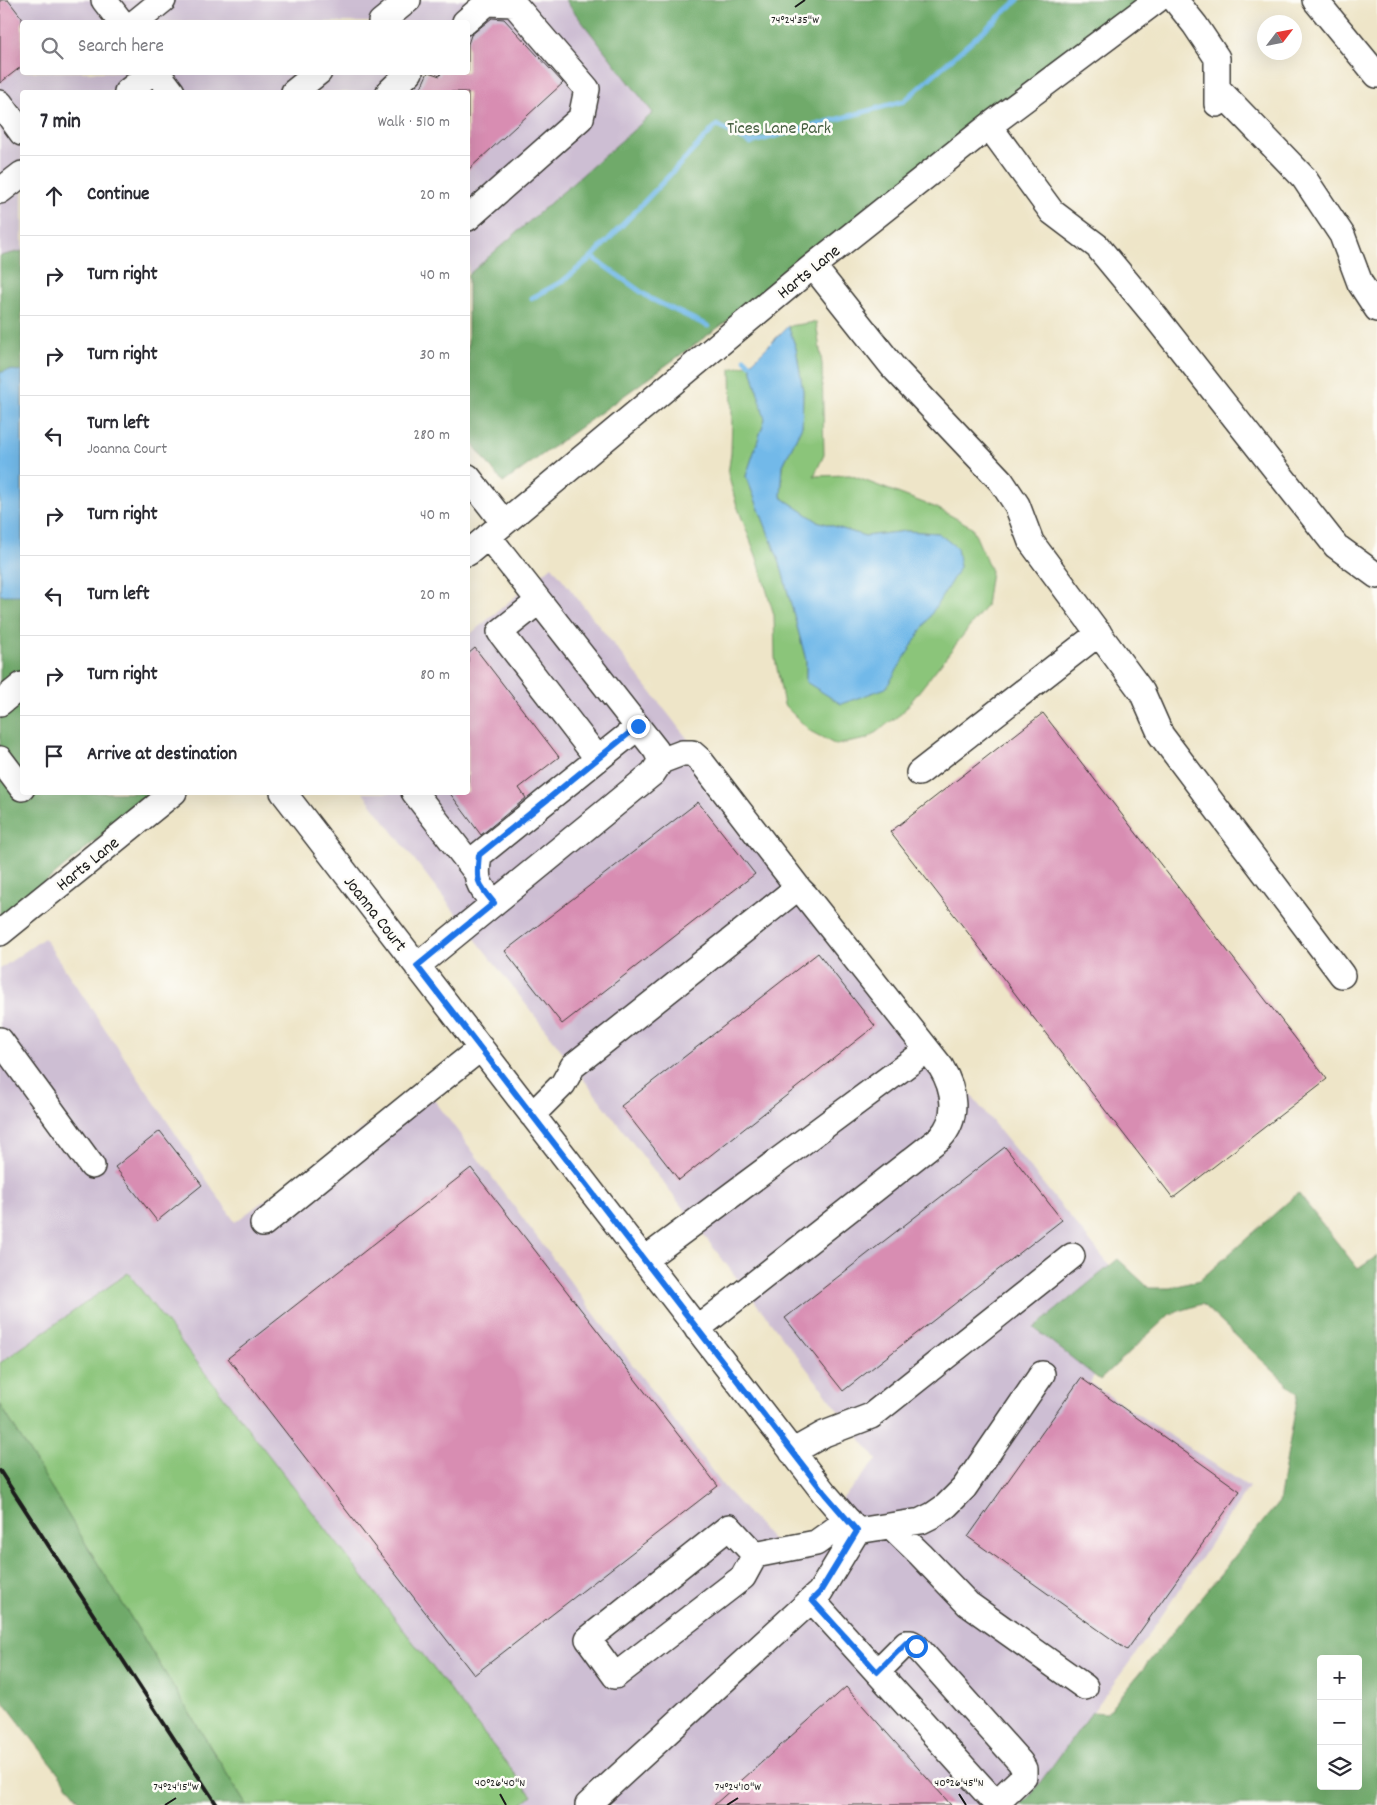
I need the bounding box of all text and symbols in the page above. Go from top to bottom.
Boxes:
text: 74°24'35"W [771,12,819,29]
north arrow [1257,15,1302,60]
search box [20,20,470,75]
icon: search [38,34,66,62]
text: Search here [78,34,164,61]
text: 7 min [40,108,81,138]
text: Walk · 510 m [378,111,450,134]
park label: Tices Lane Park [727,117,831,142]
icon: ahead [40,182,68,210]
text: Continue [87,182,149,209]
text: 20 m [420,184,450,207]
street label: Harts Lane [773,240,847,306]
icon: right [40,262,68,290]
text: Turn right [87,262,158,289]
text: 40 m [420,264,450,287]
icon: right [40,342,68,370]
text: Turn right [87,342,158,369]
text: 30 m [420,344,450,367]
text: Turn left [87,411,150,438]
icon: left [40,422,68,450]
text: 280 m [413,424,450,447]
text: Joanna Court [87,438,167,461]
icon: right [40,502,68,530]
text: Turn right [87,502,158,529]
text: 40 m [420,504,450,527]
icon: left [40,582,68,610]
text: Turn left [87,582,150,609]
text: 20 m [420,584,450,607]
icon: right [40,662,68,690]
text: Turn right [87,662,158,689]
text: 80 m [420,664,450,687]
route end [627,715,650,738]
icon: arrive [40,742,68,770]
text: Arrive at destination [87,742,237,769]
street label: Harts Lane [52,832,126,898]
street label: Joanna Court [336,871,412,958]
route start [905,1635,928,1658]
map controls [1317,1655,1362,1790]
button: + [1317,1655,1362,1700]
button: − [1317,1700,1362,1745]
button: layers [1317,1745,1362,1790]
text: 40°26'40"N [475,1775,525,1792]
text: 40°26'45"N [934,1775,984,1792]
text: 74°24'15"W [153,1779,199,1796]
text: 74°24'10"W [715,1779,761,1796]

